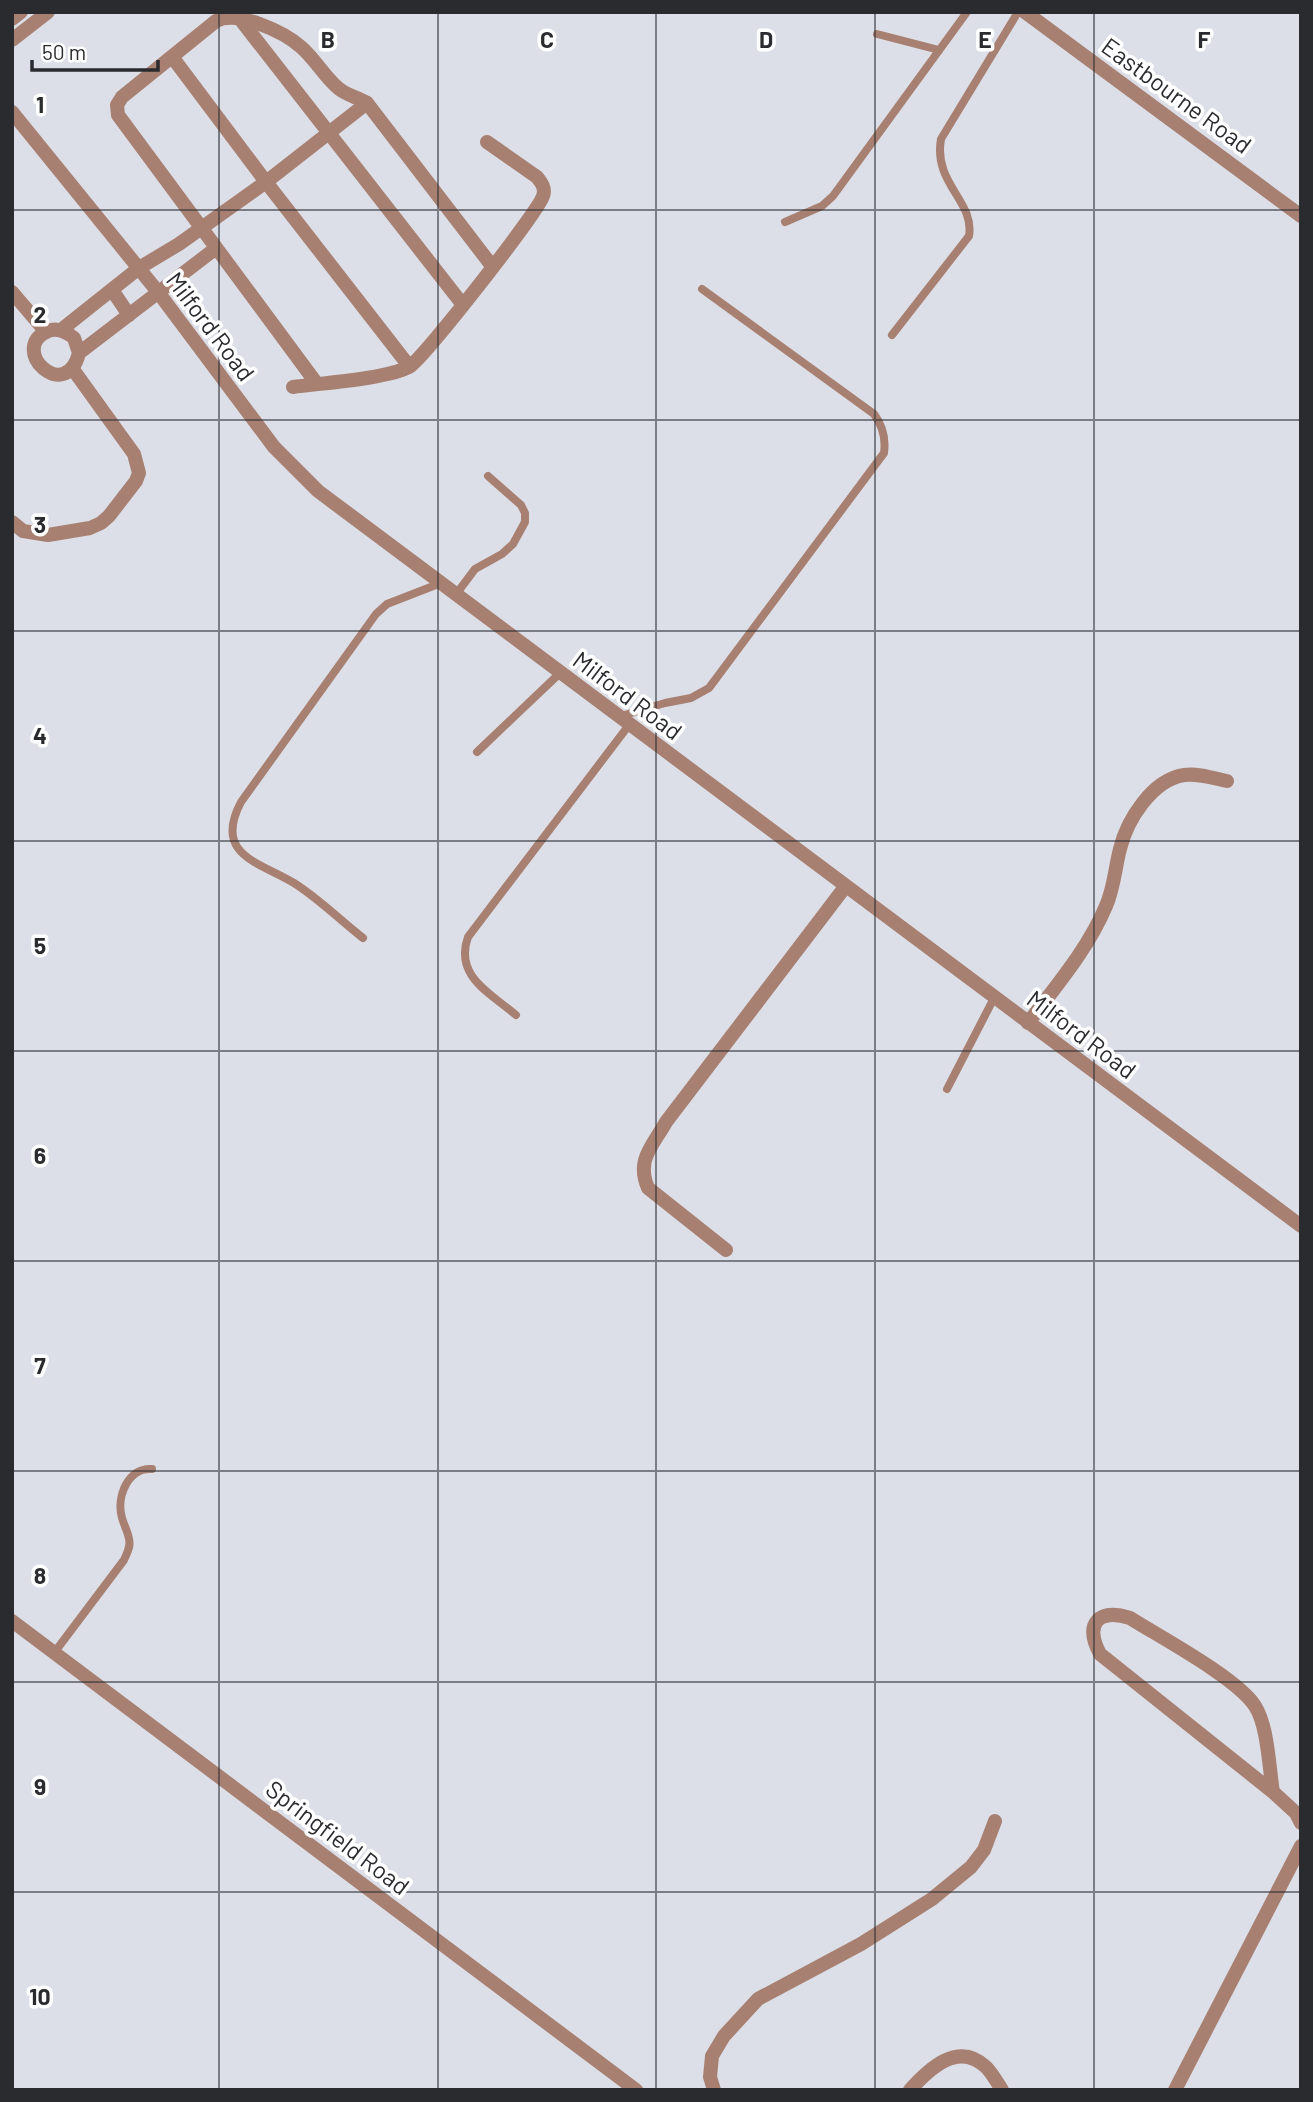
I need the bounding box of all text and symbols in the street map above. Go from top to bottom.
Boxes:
text: B [321,25,335,53]
text: C [540,25,554,53]
text: D [759,25,773,53]
text: E [978,25,992,53]
text: F [1198,25,1211,53]
scale bar [32,28,158,72]
street label: Eastbourne Road [1096,31,1258,159]
text: 50 m [42,39,86,64]
text: 1 [36,90,44,118]
street label: Milford Road [161,266,261,386]
text: 2 [34,300,46,328]
text: 3 [34,510,46,538]
street label: Milford Road [568,645,688,745]
text: 4 [33,721,47,749]
text: 5 [34,931,46,959]
street label: Milford Road [1022,984,1142,1084]
text: 6 [34,1141,46,1169]
text: 7 [34,1351,46,1379]
text: 8 [34,1561,46,1589]
text: 9 [34,1772,46,1800]
street label: Springfield Road [261,1774,415,1900]
text: 10 [29,1982,51,2010]

